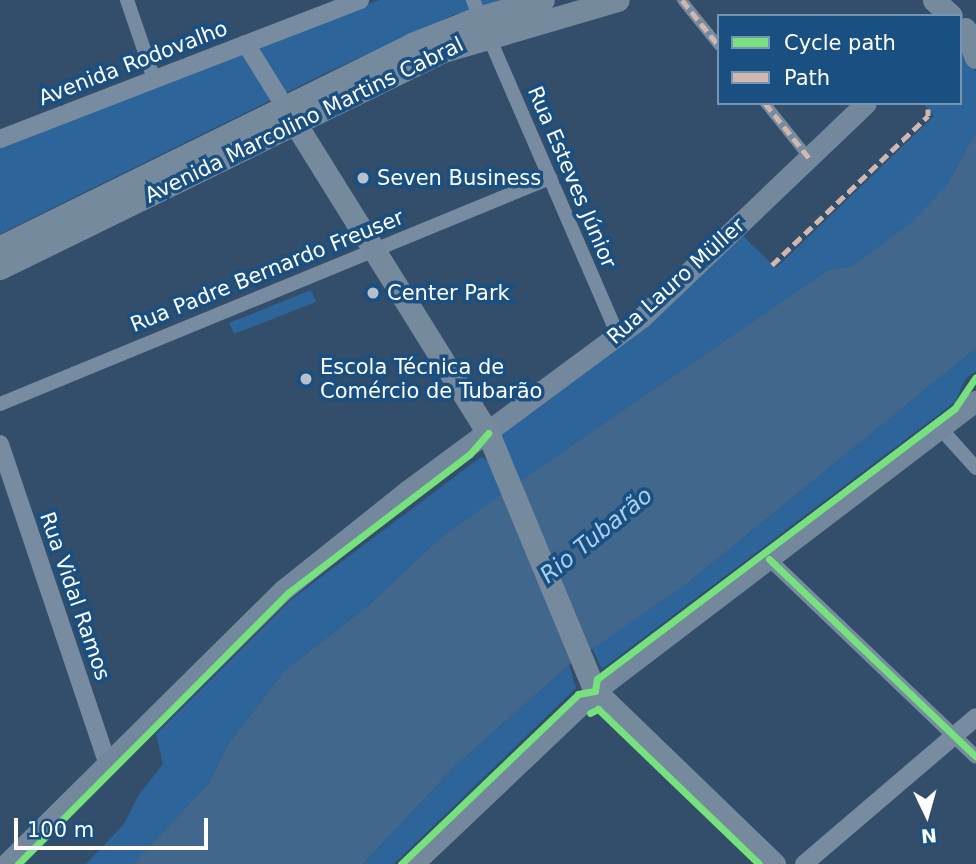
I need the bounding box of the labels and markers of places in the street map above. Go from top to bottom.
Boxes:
place label: Seven Business [377,165,541,191]
marker: Seven Business [355,170,371,186]
place label: Center Park [387,280,510,306]
marker: Center Park [365,285,381,301]
place label: Escola Técnica de Comércio de Tubarão [320,354,542,404]
marker: Escola Técnica de Comércio de Tubarão [298,371,314,387]

